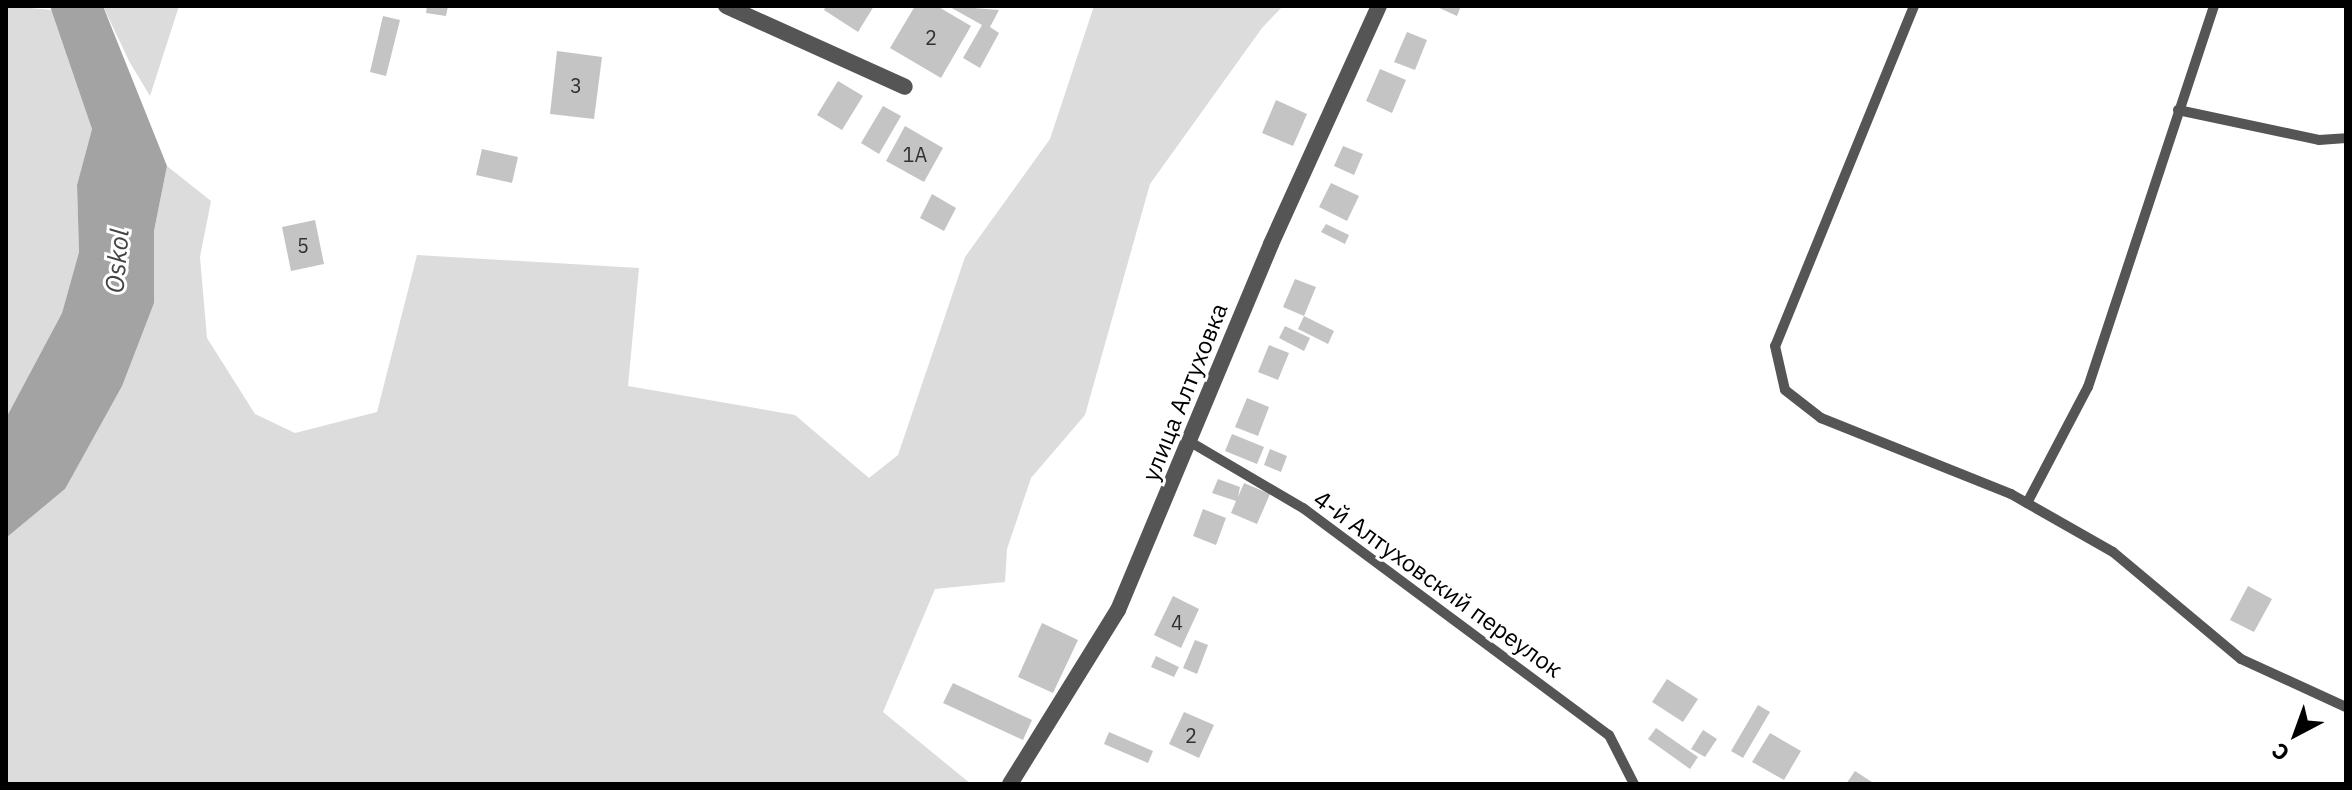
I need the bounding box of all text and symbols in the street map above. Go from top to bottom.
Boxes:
house number: 2 [925,25,937,49]
house number: 3 [570,73,582,97]
house number: 1А [903,142,927,166]
water label: Oskol [99,228,135,294]
house number: 5 [297,233,309,257]
street label: улица Алтуховка [1136,299,1234,485]
street label: 4-й Алтуховский переулок [1308,484,1568,684]
house number: 4 [1171,610,1183,634]
north arrow [2256,694,2336,774]
house number: 2 [1185,723,1197,747]
text: С [2265,737,2295,768]

